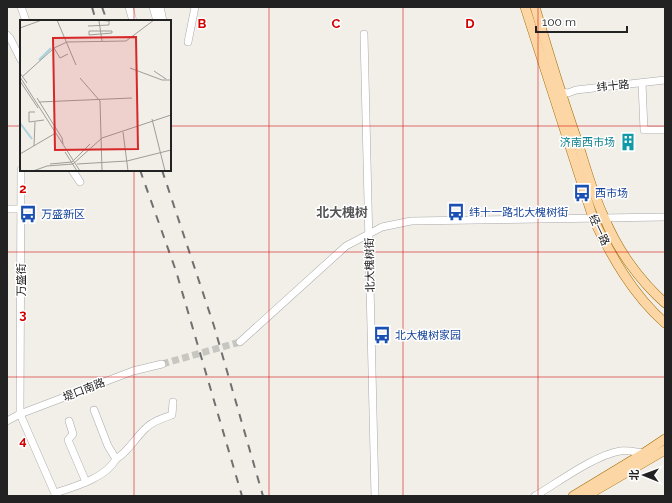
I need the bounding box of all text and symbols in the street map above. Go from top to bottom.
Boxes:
scale bar [536,8,627,34]
text: 100 m [542,15,576,29]
text: B [198,16,207,31]
text: C [332,16,341,31]
text: D [465,16,475,31]
inset map [20,20,171,171]
street label: 纬十路 [596,78,630,94]
building icon: 济南西市场 [618,132,638,152]
place label: 济南西市场 [560,136,615,149]
text: 2 [19,181,27,196]
bus stop icon: 西市场 [572,183,592,203]
place label: 西市场 [595,187,628,200]
bus stop icon: 纬十一路北大槐树街 [446,202,466,222]
bus stop icon: 万盛新区 [18,204,38,224]
district label: 北大槐树 [316,205,368,220]
place label: 纬十一路北大槐树街 [469,206,568,219]
place label: 万盛新区 [41,208,85,221]
street label: 经一路 [586,212,612,248]
street label: 北大槐树街 [363,237,377,293]
street label: 万盛街 [15,264,28,297]
text: 3 [19,307,27,322]
bus stop icon: 北大槐树家园 [372,325,392,345]
place label: 北大槐树家园 [395,329,461,342]
street label: 堤口南路 [61,376,107,404]
text: 4 [19,433,27,448]
north arrow [624,455,664,495]
text: 北 [628,469,641,480]

